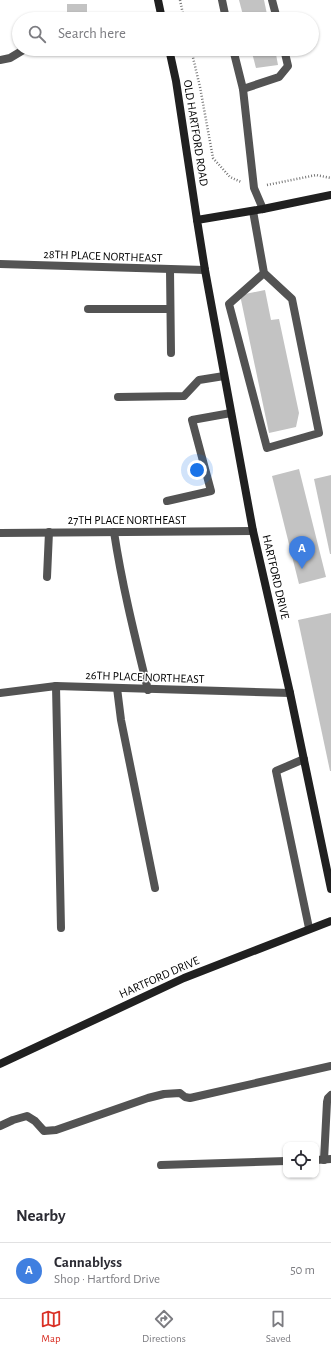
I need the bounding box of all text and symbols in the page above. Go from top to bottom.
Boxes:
search box [12,12,319,56]
icon: search [26,23,48,45]
text: Search here [58,26,126,41]
street label: OLD HARTFORD ROAD [182,79,210,187]
street label: 28TH PLACE NORTHEAST [43,248,163,264]
your location [187,460,207,480]
street label: 27TH PLACE NORTHEAST [68,514,186,526]
street label: HARTFORD DRIVE [260,534,292,621]
pin: A [289,536,315,569]
street label: 26TH PLACE NORTHEAST [85,669,205,685]
street label: HARTFORD DRIVE [117,954,201,1000]
map controls [283,1142,319,1178]
button: locate [283,1142,319,1178]
text: Nearby [16,1207,66,1224]
text: Cannablyss [54,1255,122,1270]
text: A [25,1264,33,1277]
text: 50 m [290,1264,315,1277]
text: Shop · Hartford Drive [54,1273,160,1286]
tab: Map [40,1308,62,1345]
tab: Directions [142,1308,186,1345]
tab: Saved [266,1308,291,1345]

